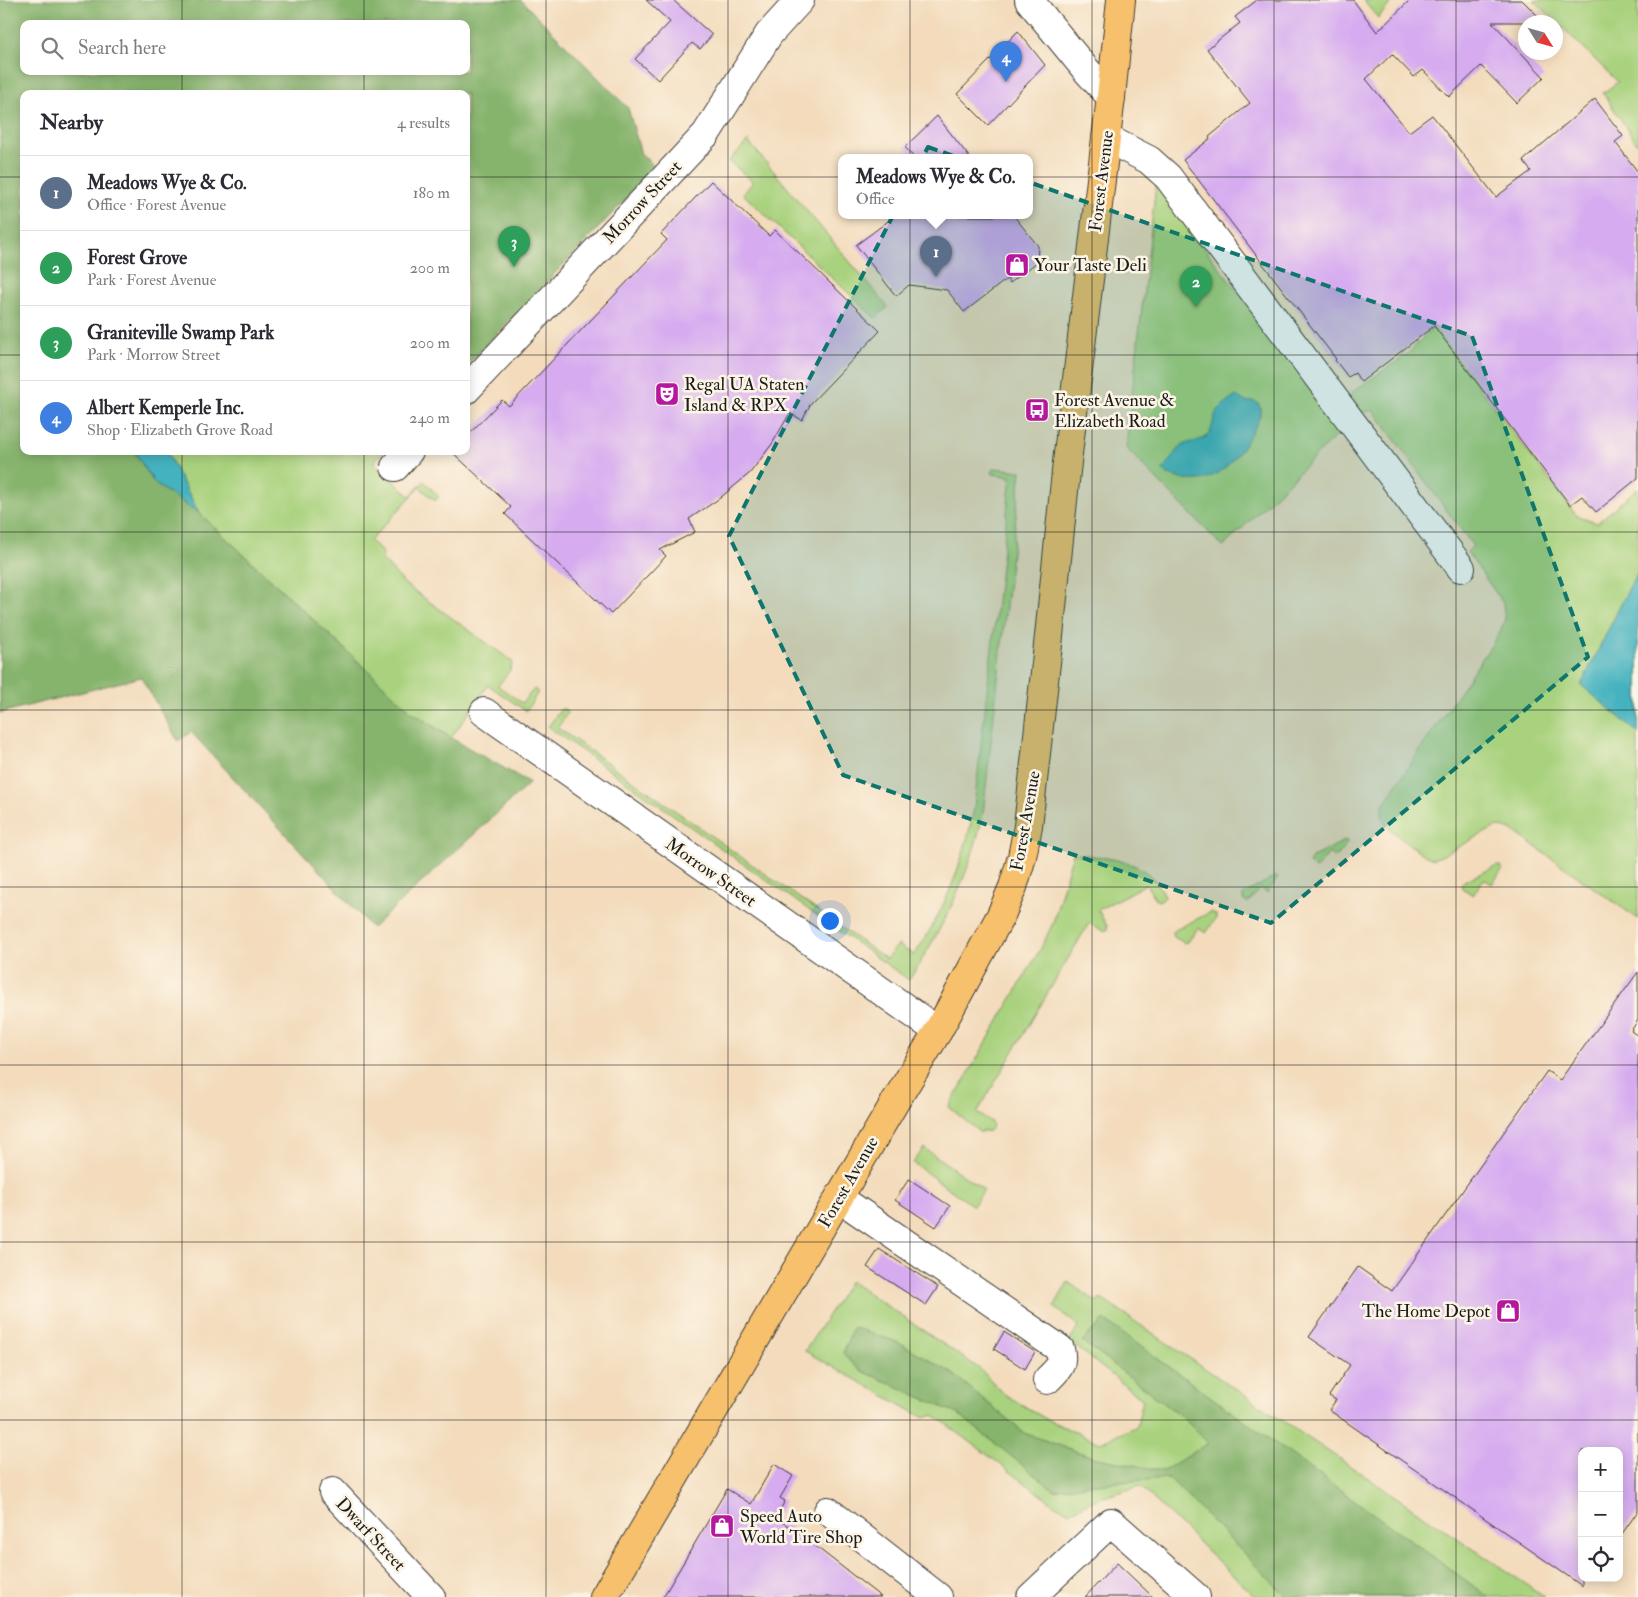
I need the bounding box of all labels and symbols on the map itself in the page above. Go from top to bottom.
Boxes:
north arrow [1518,15,1563,60]
pin: 4 [990,41,1022,82]
street label: Forest Avenue [1084,129,1119,233]
street label: Morrow Street [598,156,687,249]
pin: 3 [498,226,530,267]
pin: 1 [920,236,952,277]
shop icon: Your Taste Deli [1004,252,1030,278]
place label: Your Taste Deli [1034,254,1147,277]
pin: 2 [1180,266,1212,307]
place label: Regal UA Staten Island & RPX [684,373,805,417]
theatre icon: Regal UA Staten Island & RPX [654,381,680,407]
place label: Forest Avenue & Elizabeth Road [1054,389,1174,433]
bus stop icon: Forest Avenue & Elizabeth Road [1024,397,1050,423]
street label: Forest Avenue [1005,769,1046,873]
street label: Morrow Street [661,833,761,912]
your location [817,908,843,934]
street label: Forest Avenue [813,1132,884,1232]
shop icon: The Home Depot [1495,1298,1521,1324]
place label: The Home Depot [1362,1300,1490,1323]
street label: Dwarf Street [331,1493,411,1576]
place label: Speed Auto World Tire Shop [739,1505,862,1549]
shop icon: Speed Auto World Tire Shop [709,1513,735,1539]

